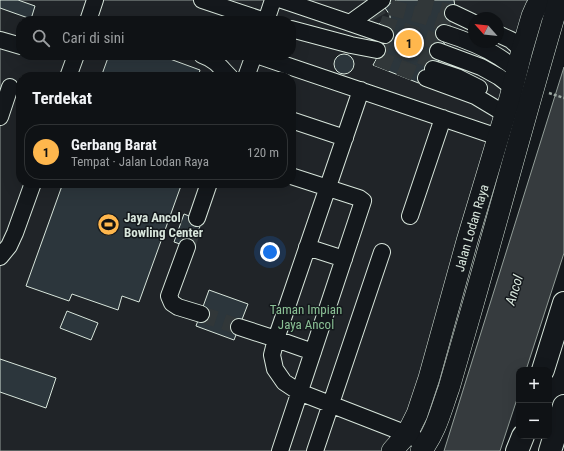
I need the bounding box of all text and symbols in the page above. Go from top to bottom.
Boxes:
north arrow [468,12,504,48]
search box [16,16,296,60]
icon: search [30,27,52,49]
pin: 1 [396,28,422,58]
text: Cari di sini [62,29,124,47]
text: Terdekat [32,88,92,108]
text: Gerbang Barat [71,136,157,154]
text: 1 [43,145,49,160]
text: 120 m [247,145,279,160]
text: Tempat · Jalan Lodan Raya [71,154,209,169]
street label: Jalan Lodan Raya [452,182,492,273]
place label: Jaya Ancol Bowling Center [124,210,204,240]
sports icon: Jaya Ancol Bowling Center [95,211,121,237]
your location [260,242,280,262]
water label: Ancol [502,272,526,308]
park label: Taman Impian Jaya Ancol [270,302,342,332]
map controls [516,367,552,439]
button: + [516,367,552,403]
button: − [516,403,552,439]

